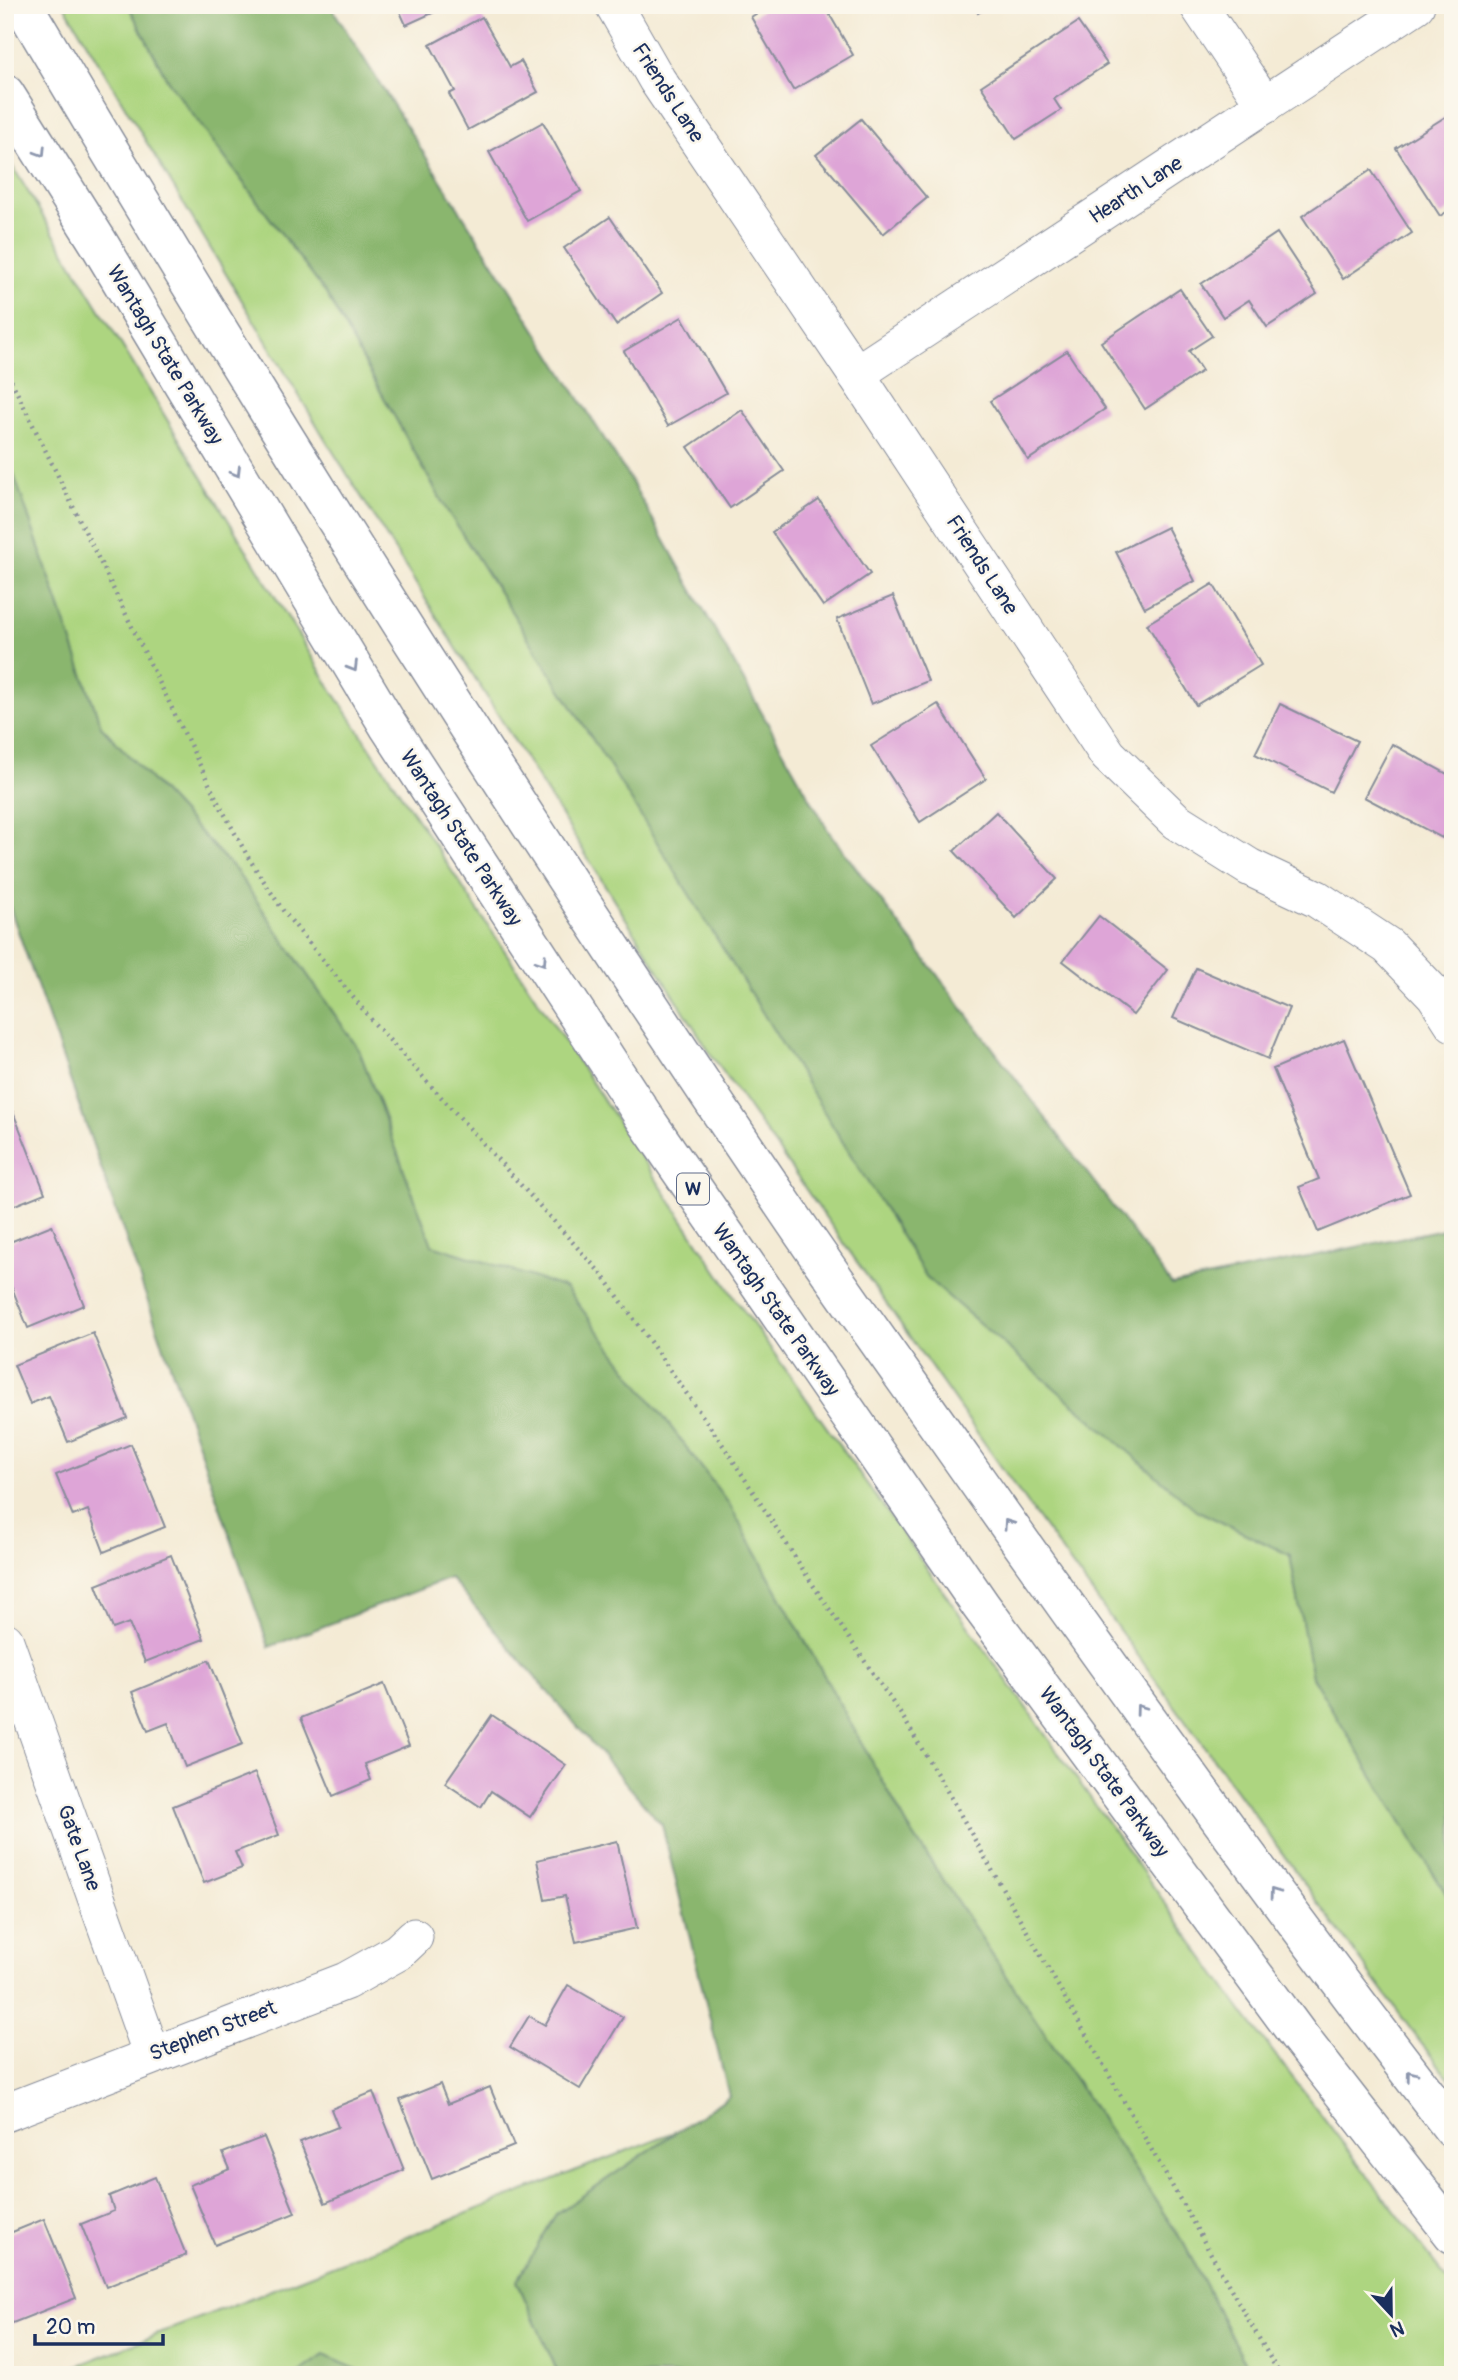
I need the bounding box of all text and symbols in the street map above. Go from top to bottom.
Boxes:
street label: Friends Lane [626,38,710,148]
one-way arrow [33,144,46,157]
street label: Hearth Lane [1084,149,1188,230]
street label: Wantagh State Parkway [101,260,229,450]
one-way arrow [227,465,240,478]
street label: Friends Lane [940,510,1024,620]
one-way arrow [344,660,357,673]
street label: Wantagh State Parkway [394,745,528,931]
one-way arrow [534,954,547,967]
road number: W [677,1174,709,1204]
street label: Wantagh State Parkway [706,1218,846,1402]
one-way arrow [1004,1519,1016,1532]
street label: Wantagh State Parkway [1033,1681,1175,1863]
one-way arrow [1136,1704,1148,1717]
street label: Gate Lane [51,1801,107,1895]
one-way arrow [1270,1888,1282,1901]
street label: Stephen Street [146,1994,281,2068]
one-way arrow [1407,2070,1420,2083]
north arrow [1356,2278,1426,2348]
scale bar [35,2303,163,2347]
text: 20 m [46,2314,95,2341]
text: N [1386,2315,1407,2342]

